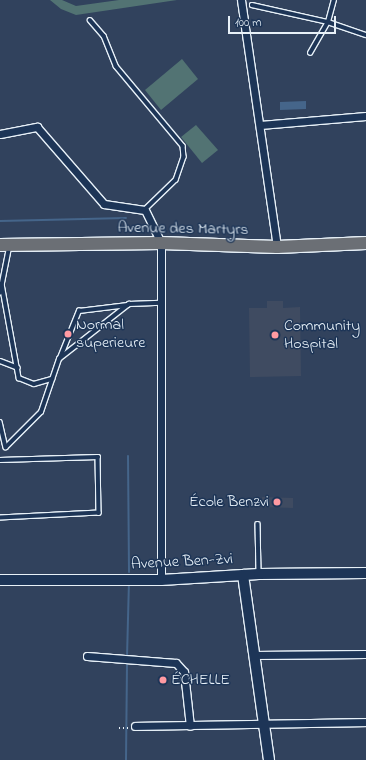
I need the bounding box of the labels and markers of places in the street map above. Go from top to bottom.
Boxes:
place label: Normal superieure [76,315,145,353]
place label: Community Hospital [284,316,360,354]
marker: Normal superieure [63,329,73,339]
marker: Community Hospital [269,329,281,341]
place label: École Benzvi [189,492,269,512]
marker: École Benzvi [272,497,282,507]
place label: ÉCHELLE [171,670,230,690]
marker: ÉCHELLE [158,675,168,685]

